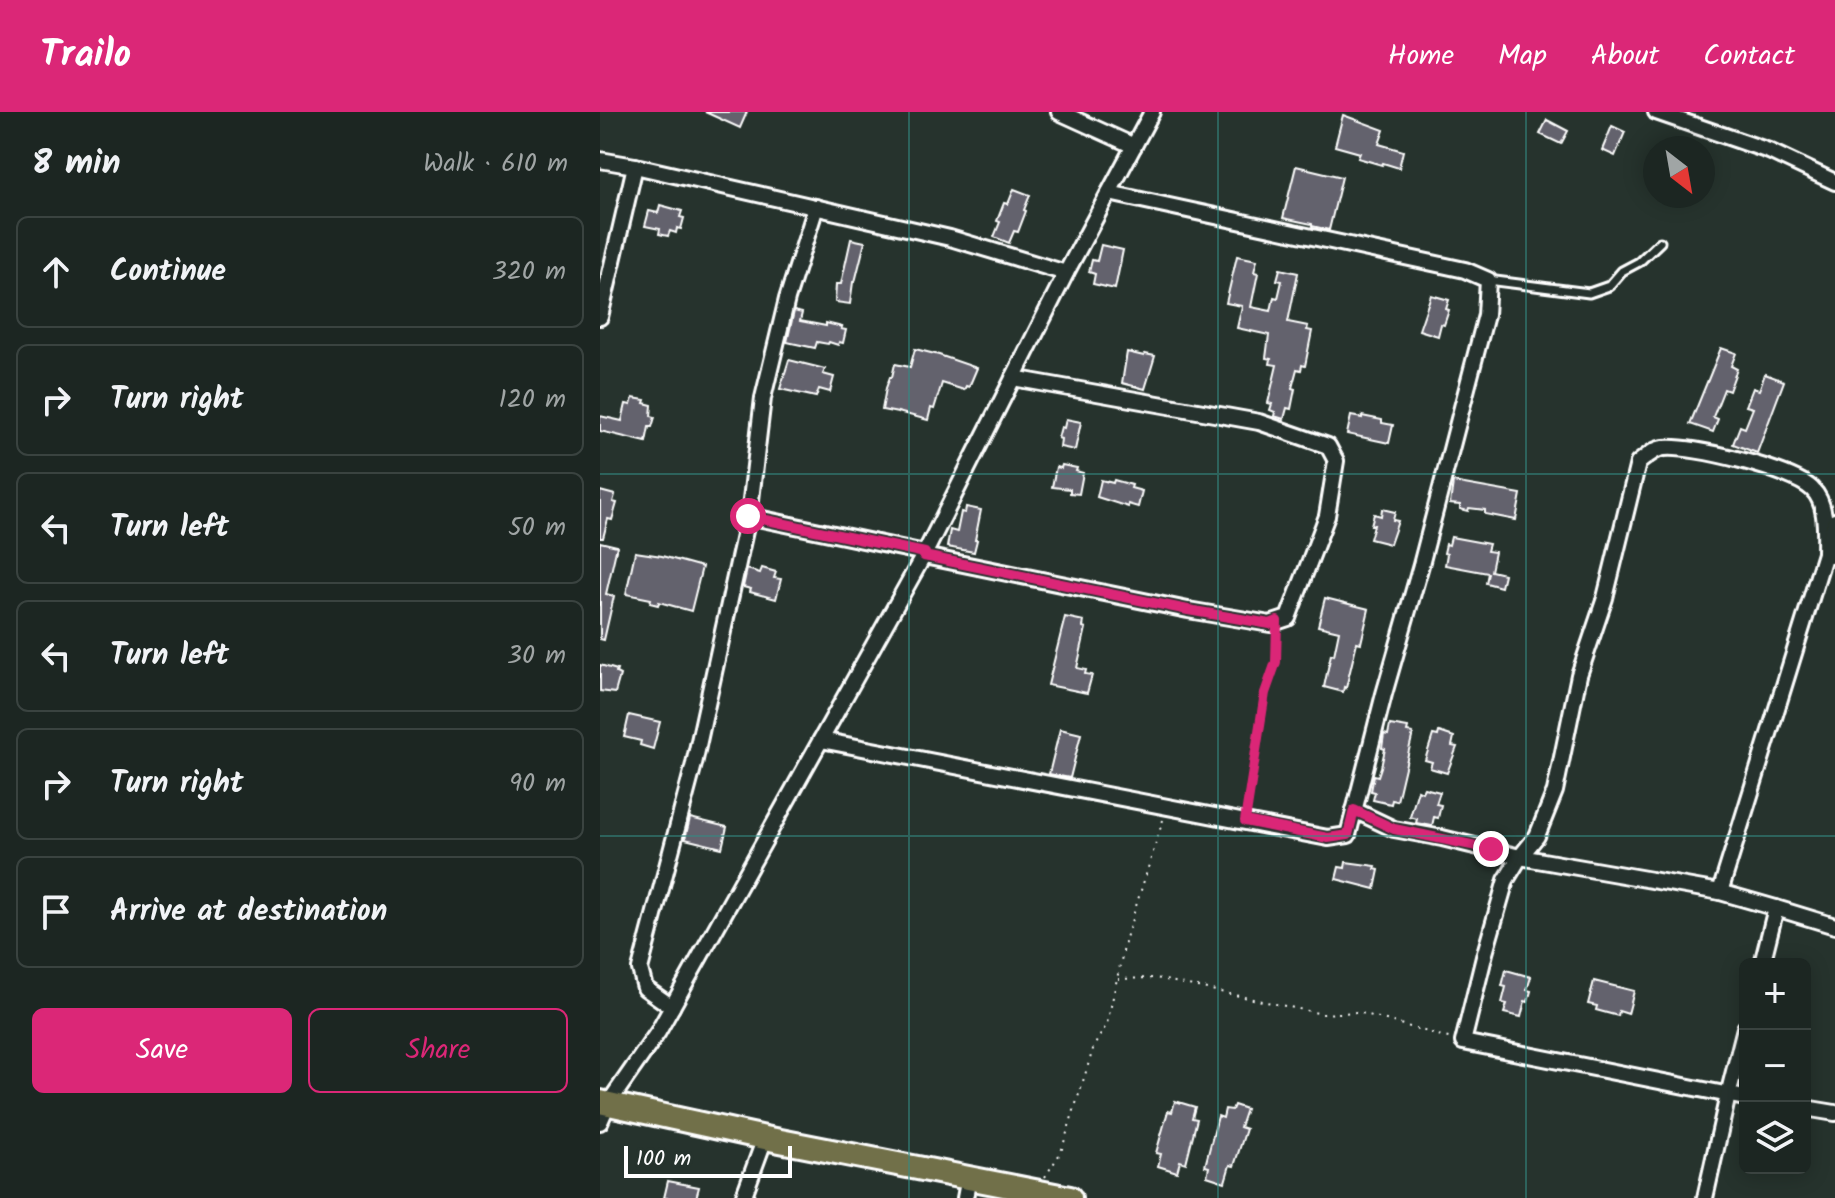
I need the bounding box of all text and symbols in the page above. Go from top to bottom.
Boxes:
text: Trailo [40,26,131,86]
text: Home [1388,34,1454,79]
text: Map [1498,34,1547,79]
text: About [1591,34,1659,79]
text: Contact [1703,34,1795,79]
north arrow [1643,136,1715,208]
text: 8 min [32,137,121,191]
text: Walk · 610 m [423,143,568,185]
text: Continue [110,248,226,296]
icon: ahead [34,250,78,294]
text: 320 m [492,251,566,293]
text: Turn right [110,376,243,424]
icon: right [34,378,78,422]
text: 120 m [499,379,566,421]
route start [730,498,766,534]
text: Turn left [110,504,229,552]
icon: left [34,506,78,550]
text: 50 m [508,507,566,549]
text: Turn left [110,632,229,680]
icon: left [34,634,78,678]
text: 30 m [507,635,566,677]
text: Turn right [110,760,243,808]
icon: right [34,762,78,806]
text: 90 m [509,763,566,805]
route end [1473,831,1509,867]
text: Arrive at destination [110,888,387,936]
icon: arrive [34,890,78,934]
map controls [1739,958,1811,1174]
button: + [1739,958,1811,1030]
button: Save [32,1008,292,1093]
button: Share [308,1008,568,1093]
button: − [1739,1030,1811,1102]
button: layers [1739,1102,1811,1174]
scale bar [624,1142,792,1178]
text: 100 m [636,1142,691,1177]

